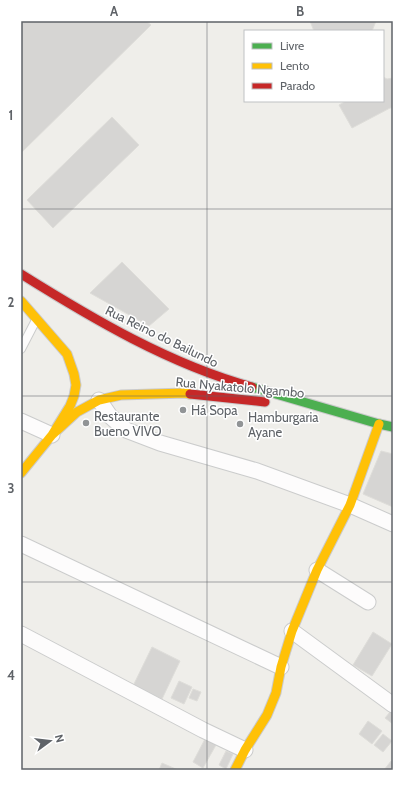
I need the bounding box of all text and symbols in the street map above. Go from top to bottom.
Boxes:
text: A [110,3,119,19]
text: B [296,3,304,19]
legend [244,30,384,102]
text: Livre [280,38,304,53]
text: Lento [280,58,310,73]
text: Parado [280,78,316,93]
text: 1 [9,107,13,123]
text: 2 [8,294,15,310]
street label: Rua Reino do Bailundo [103,302,221,370]
street label: Rua Nyakatolo Ngambo [175,373,305,401]
place label: Há Sopa [191,402,238,418]
marker: Há Sopa [178,405,188,415]
place label: Restaurante Bueno VIVO [94,408,162,439]
place label: Hamburgaria Ayane [248,409,319,440]
marker: Restaurante Bueno VIVO [81,418,91,428]
marker: Hamburgaria Ayane [235,419,245,429]
text: 3 [7,480,15,496]
text: 4 [7,667,15,683]
north arrow [30,721,70,761]
text: N [52,733,67,744]

